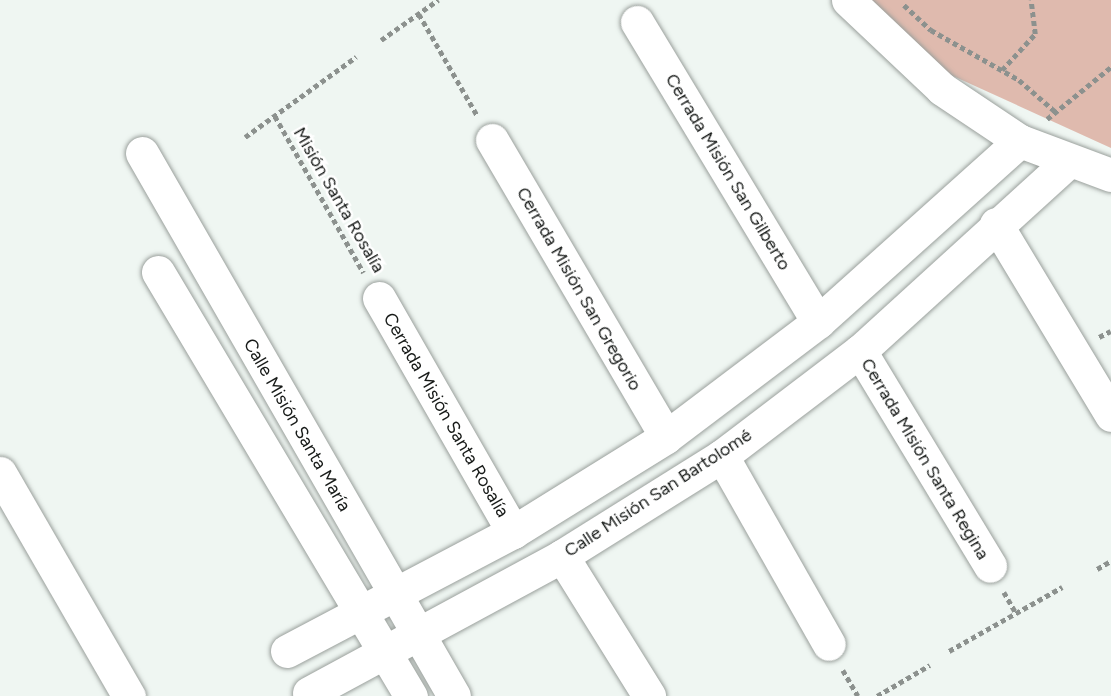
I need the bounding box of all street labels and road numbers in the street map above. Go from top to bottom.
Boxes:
street label: Cerrada Misión San Gilberto [661,70,795,274]
street label: Misión Santa Rosalía [289,124,389,276]
street label: Cerrada Misión San Gregorio [512,183,646,395]
street label: Cerrada Misión Santa Rosalía [379,309,513,521]
street label: Calle Misión Santa María [239,335,355,515]
street label: Cerrada Misión Santa Regina [856,354,994,564]
street label: Calle Misión San Bartolomé [560,424,756,562]

